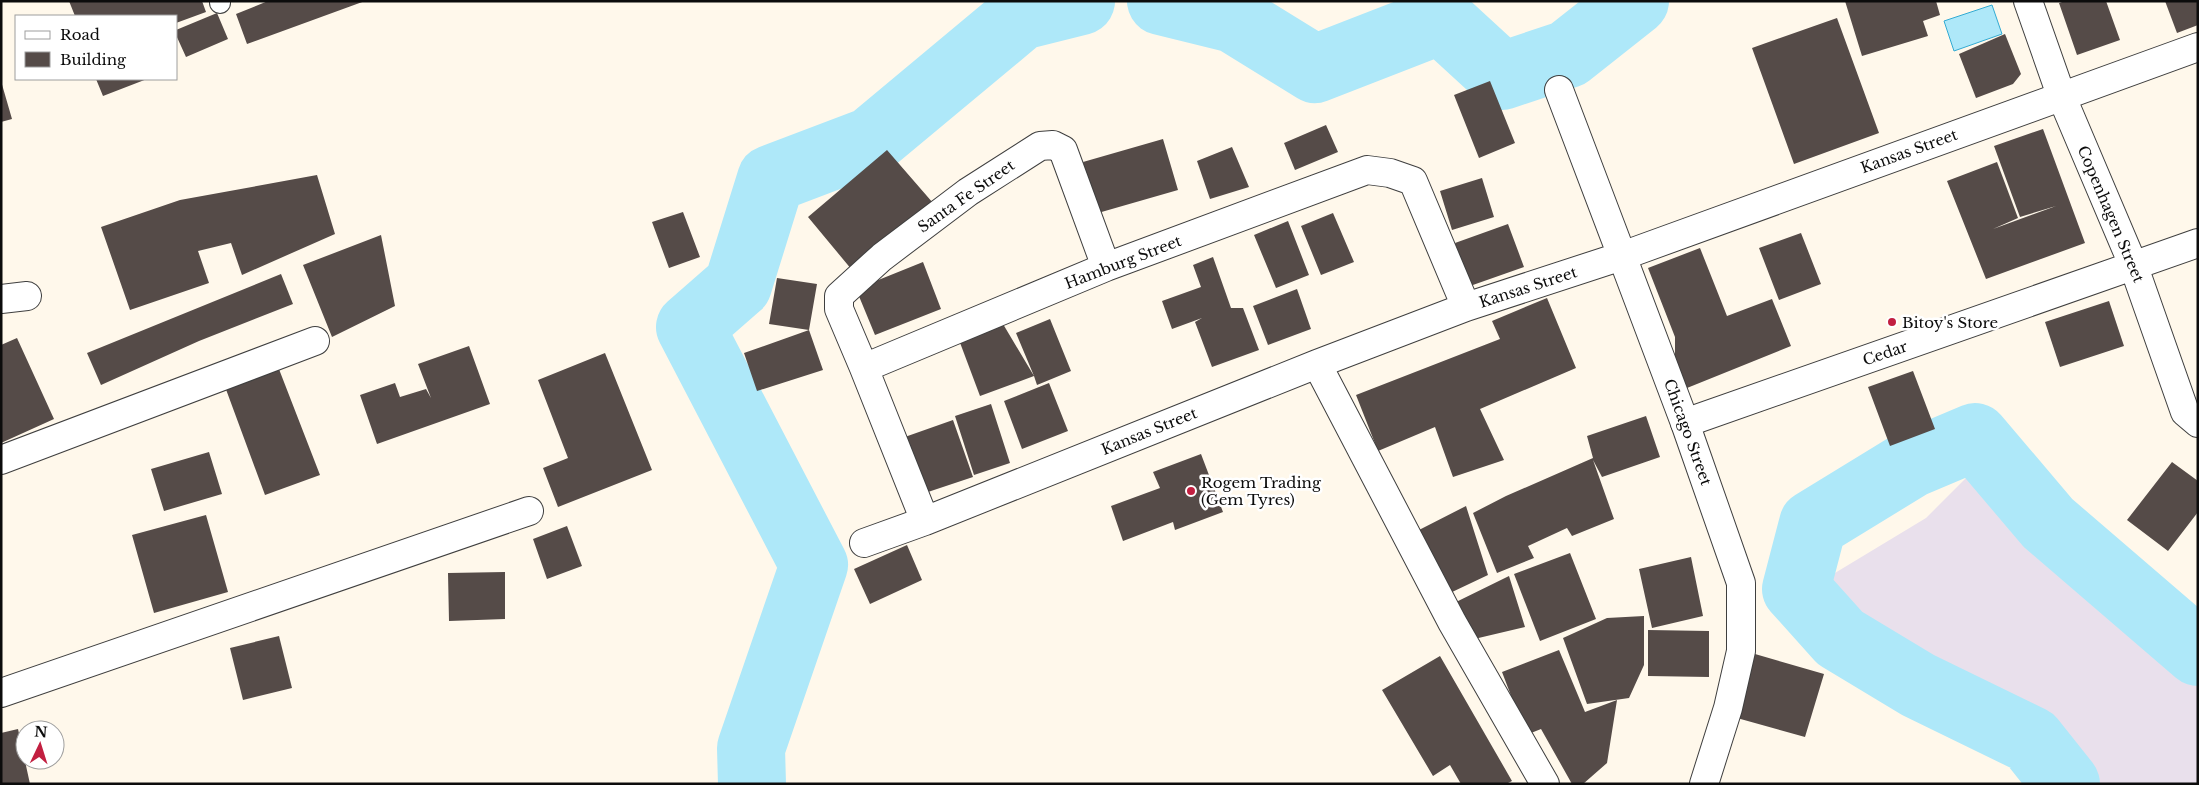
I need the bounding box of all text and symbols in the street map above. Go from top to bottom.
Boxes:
legend [15,15,178,80]
text: Road [60,25,100,44]
text: Building [60,50,127,69]
street label: Kansas Street [1858,125,1960,177]
street label: Copenhagen Street [2074,143,2149,286]
street label: Santa Fe Street [914,155,1018,236]
street label: Hamburg Street [1062,231,1184,293]
street label: Kansas Street [1477,262,1580,312]
place label: Bitoy's Store [1902,313,1998,332]
marker: Bitoy's Store [1886,316,1898,328]
street label: Cedar [1860,336,1911,370]
street label: Chicago Street [1660,376,1716,488]
street label: Kansas Street [1098,403,1200,459]
place label: Rogem Trading (Gem Tyres) [1201,473,1322,509]
marker: Rogem Trading (Gem Tyres) [1185,485,1197,497]
north arrow [15,720,65,770]
text: N [34,723,48,741]

